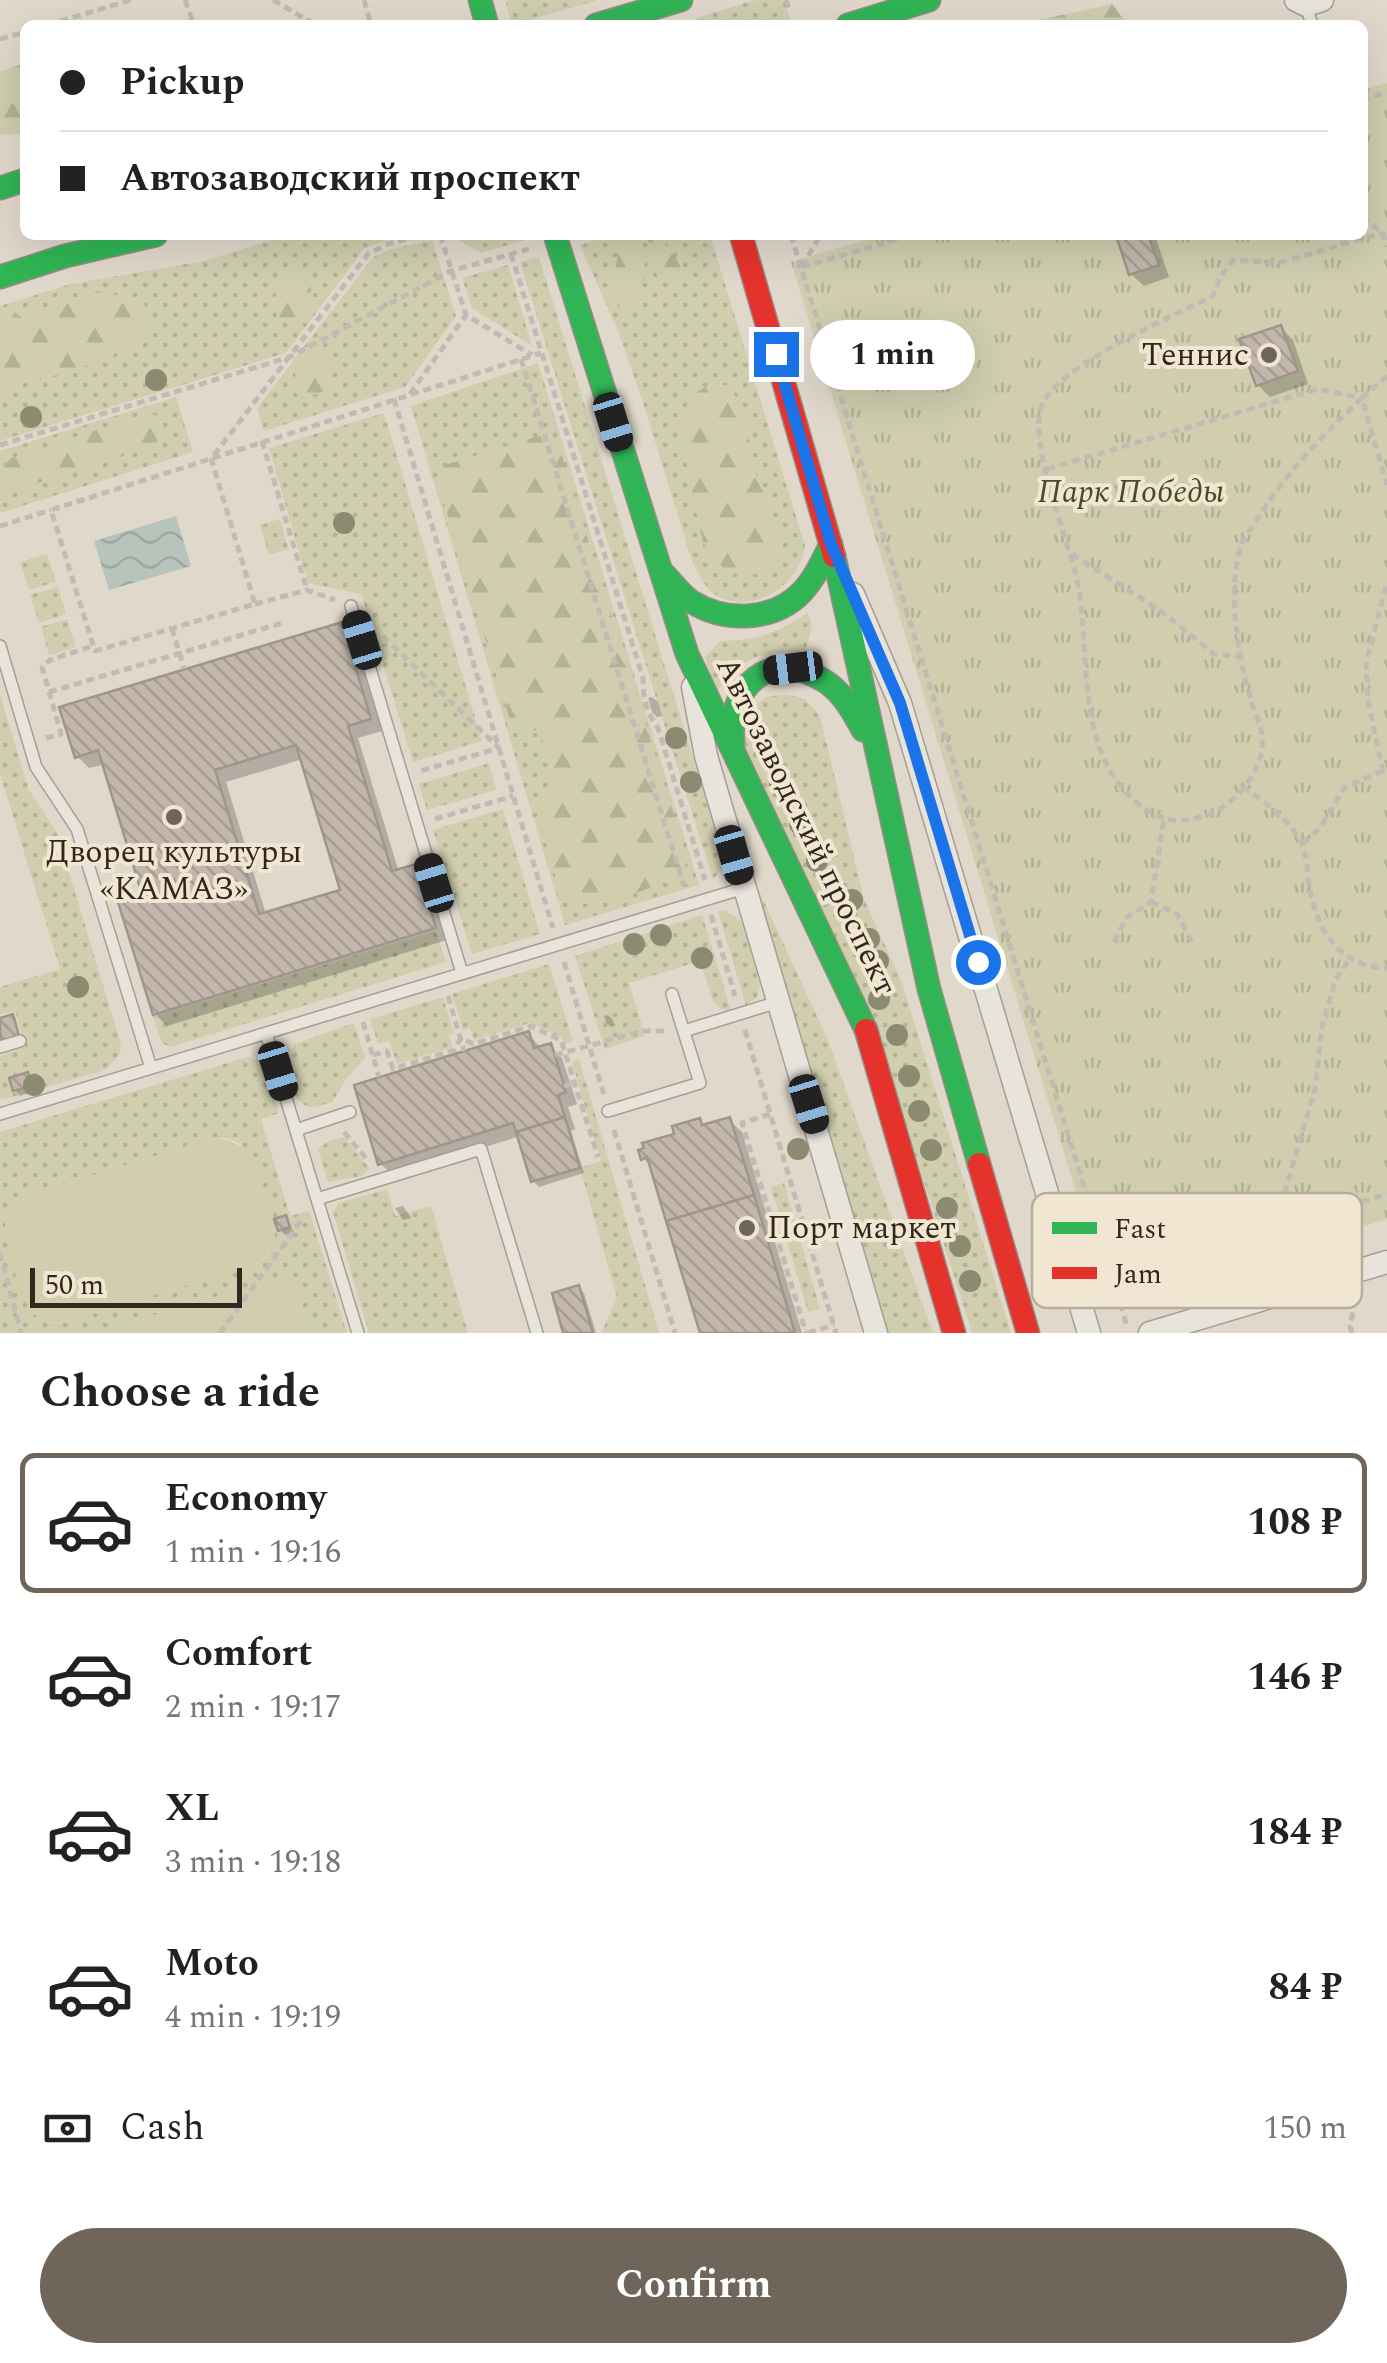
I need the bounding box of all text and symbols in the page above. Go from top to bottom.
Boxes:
text: Pickup [120,54,244,112]
text: Автозаводский проспект [120,150,580,208]
callout: 1 min [811,319,976,389]
text: 1 min [850,330,935,379]
place label: Теннис [1141,331,1249,380]
route end [754,332,799,377]
marker: Теннис [1258,344,1280,366]
car [590,389,636,455]
park label: Парк Победы [1038,468,1224,517]
car [339,607,385,673]
street label: Автозаводский проспект [703,648,909,1004]
car [761,649,825,687]
marker: Дворец культуры «КАМАЗ» [163,806,185,828]
car [711,822,757,888]
place label: Дворец культуры «КАМАЗ» [46,828,302,914]
car [411,850,457,916]
route start [956,940,1001,985]
car [255,1038,301,1104]
car [786,1071,832,1137]
legend [1032,1193,1362,1308]
place label: Порт маркет [767,1204,956,1253]
text: Fast [1114,1208,1166,1251]
marker: Порт маркет [736,1217,758,1239]
text: Jam [1114,1253,1162,1296]
scale bar [30,1263,242,1308]
text: 50 m [45,1264,104,1307]
text: Choose a ride [40,1358,320,1427]
text: Economy [165,1470,326,1528]
icon: car [45,1478,135,1568]
text: 108 ₽ [1247,1494,1342,1552]
text: 1 min · 19:16 [165,1528,341,1577]
text: Comfort [165,1625,312,1683]
icon: car [45,1633,135,1723]
text: 146 ₽ [1247,1649,1342,1707]
text: 2 min · 19:17 [165,1683,341,1732]
text: XL [165,1780,219,1838]
icon: car [45,1788,135,1878]
text: 184 ₽ [1247,1804,1342,1862]
text: 3 min · 19:18 [165,1838,341,1887]
text: Moto [165,1935,259,1993]
icon: car [45,1943,135,2033]
text: 84 ₽ [1269,1959,1342,2017]
text: 4 min · 19:19 [165,1993,341,2042]
text: Cash [120,2099,205,2157]
icon: cash [40,2101,95,2156]
text: 150 m [1263,2104,1347,2153]
button: Confirm [40,2228,1347,2343]

